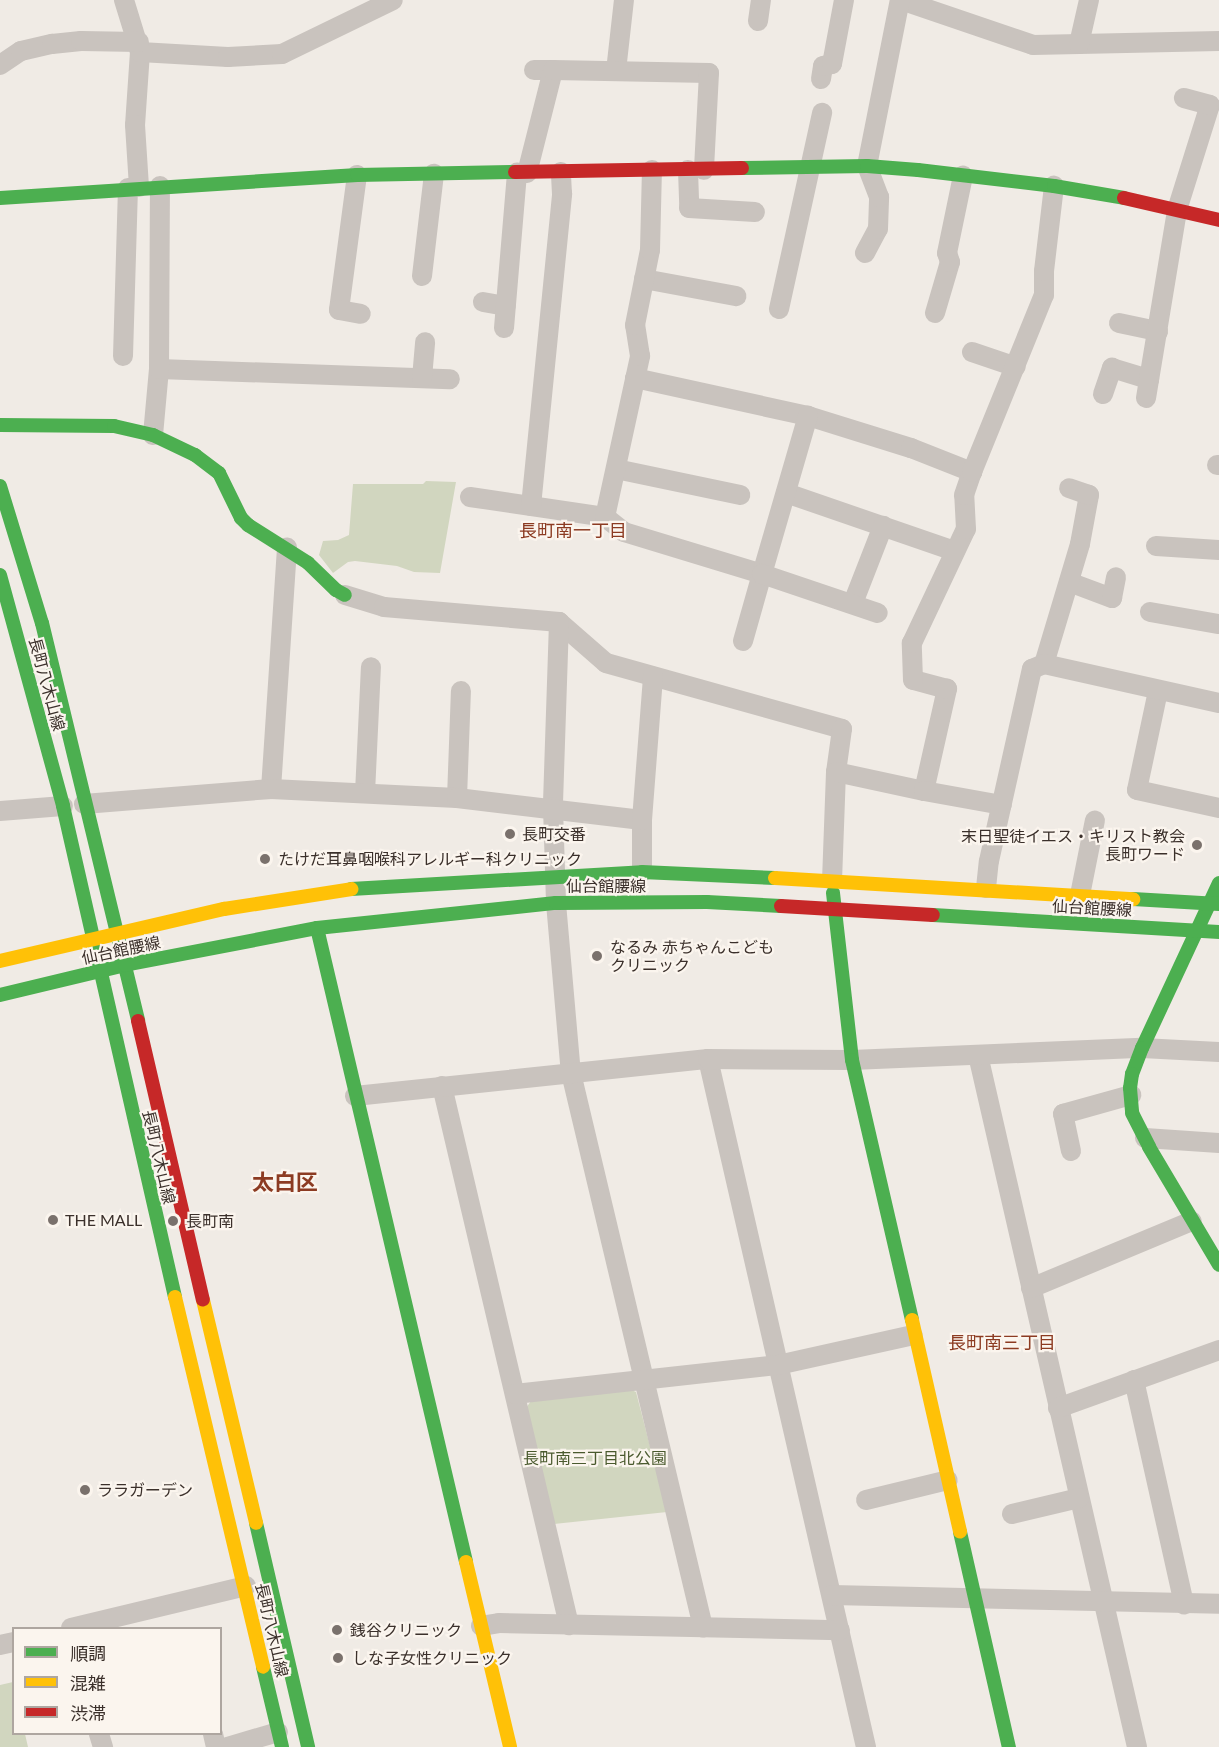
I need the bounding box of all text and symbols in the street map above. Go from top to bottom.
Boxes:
district label: 長町南一丁目 [519,519,627,541]
street label: 長町八木山線 [25,635,69,733]
place label: 長町交番 [522,824,586,844]
place label: 末日聖徒イエス・キリスト教会 長町ワード [961,826,1185,864]
marker: 長町交番 [503,827,517,841]
marker: 末日聖徒イエス・キリスト教会 長町ワード [1190,838,1204,852]
place label: たけだ耳鼻咽喉科アレルギー科クリニック [278,849,582,869]
marker: たけだ耳鼻咽喉科アレルギー科クリニック [256,850,274,868]
street label: 仙台館腰線 [566,876,646,896]
street label: 仙台館腰線 [1052,896,1132,920]
street label: 仙台館腰線 [80,932,162,968]
place label: なるみ 赤ちゃんこども クリニック [610,937,774,975]
marker: なるみ 赤ちゃんこども クリニック [588,947,606,965]
street label: 長町八木山線 [139,1108,179,1206]
district label: 太白区 [252,1169,318,1195]
place label: THE MALL [65,1210,142,1230]
place label: 長町南 [186,1211,234,1231]
marker: 長町南 [164,1212,182,1230]
marker: THE MALL [46,1213,60,1227]
district label: 長町南三丁目 [948,1331,1056,1353]
park label: 長町南三丁目北公園 [523,1448,667,1468]
place label: ララガーデン [97,1480,193,1500]
marker: ララガーデン [78,1483,92,1497]
street label: 長町八木山線 [252,1581,292,1679]
place label: 銭谷クリニック [350,1620,462,1640]
marker: 銭谷クリニック [328,1621,346,1639]
legend [12,1627,222,1735]
text: 順調 [70,1642,106,1664]
place label: しな子女性クリニック [352,1648,512,1668]
marker: しな子女性クリニック [329,1649,347,1667]
text: 混雑 [70,1672,106,1694]
text: 渋滞 [70,1702,106,1724]

